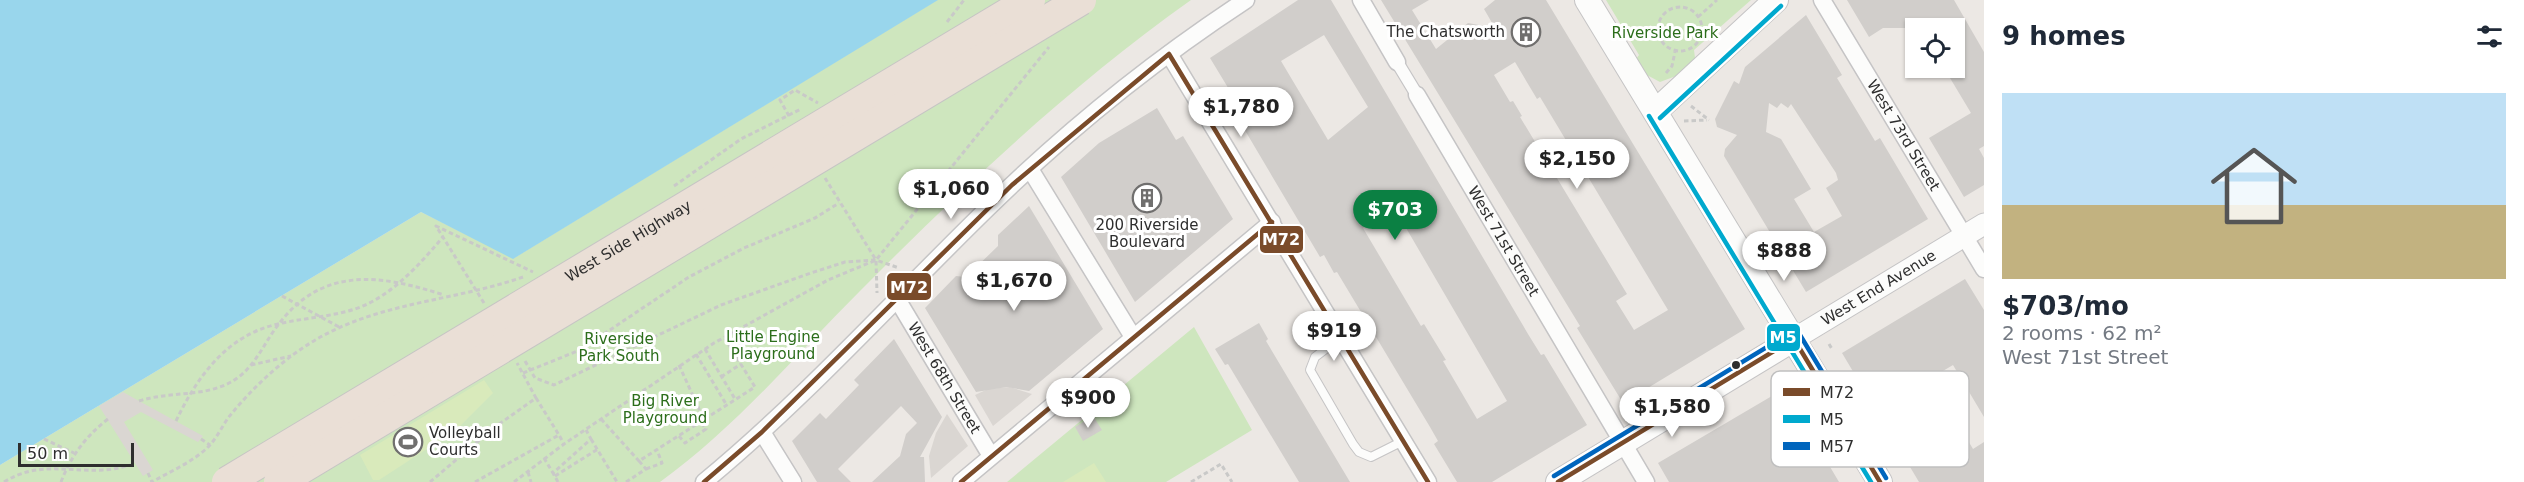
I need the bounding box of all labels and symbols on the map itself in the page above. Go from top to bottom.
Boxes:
building icon: The Chatsworth [1510,16,1542,48]
place label: The Chatsworth [1385,23,1505,41]
park label: Riverside Park [1612,24,1719,42]
street label: West 73rd Street [1863,76,1944,194]
pin: $1,780 [1192,87,1290,138]
pin: $2,150 [1528,139,1626,190]
pin: $1,060 [902,169,1000,220]
building icon: 200 Riverside Boulevard [1131,182,1163,214]
street label: West 71st Street [1464,183,1543,300]
pin: $703 [1359,190,1431,241]
street label: West Side Highway [562,196,695,286]
place label: 200 Riverside Boulevard [1096,216,1199,251]
line badge: M72 [1259,225,1304,254]
text: M72 [1262,230,1300,249]
pin: $888 [1748,231,1820,282]
street label: West End Avenue [1818,246,1939,329]
pin: $1,670 [965,261,1063,312]
line badge: M72 [886,272,932,301]
text: M72 [890,278,928,297]
pin: $919 [1298,311,1370,362]
street label: West 68th Street [904,319,985,437]
line badge: M5 [1766,323,1801,352]
park label: Little Engine Playground [726,328,820,363]
text: M5 [1769,328,1797,347]
park label: Riverside Park South [579,330,659,365]
unlabelled marker [1730,359,1742,371]
legend [1771,371,1969,467]
pin: $900 [1052,378,1124,429]
text: M72 [1820,383,1854,402]
pin: $1,580 [1623,387,1721,438]
park label: Big River Playground [623,392,707,427]
text: M5 [1820,410,1844,429]
place label: Volleyball Courts [429,424,501,459]
sports icon: Volleyball Courts [392,426,424,458]
text: M57 [1820,437,1854,456]
scale bar [18,440,134,468]

